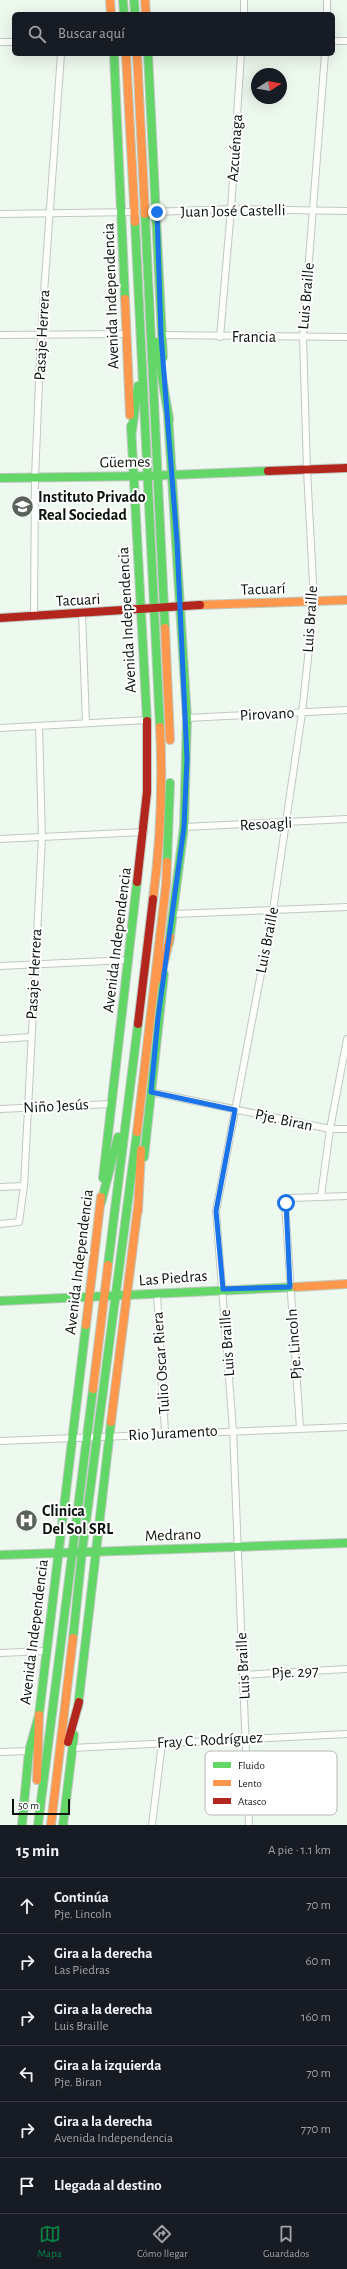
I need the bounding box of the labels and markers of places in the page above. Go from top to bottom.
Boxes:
place label: Instituto Privado Real Sociedad [38,489,146,523]
school or university icon: Instituto Privado Real Sociedad [9,493,35,519]
place label: Clinica Del Sol SRL [42,1503,113,1537]
hospital icon: Clinica Del Sol SRL [13,1507,39,1533]

